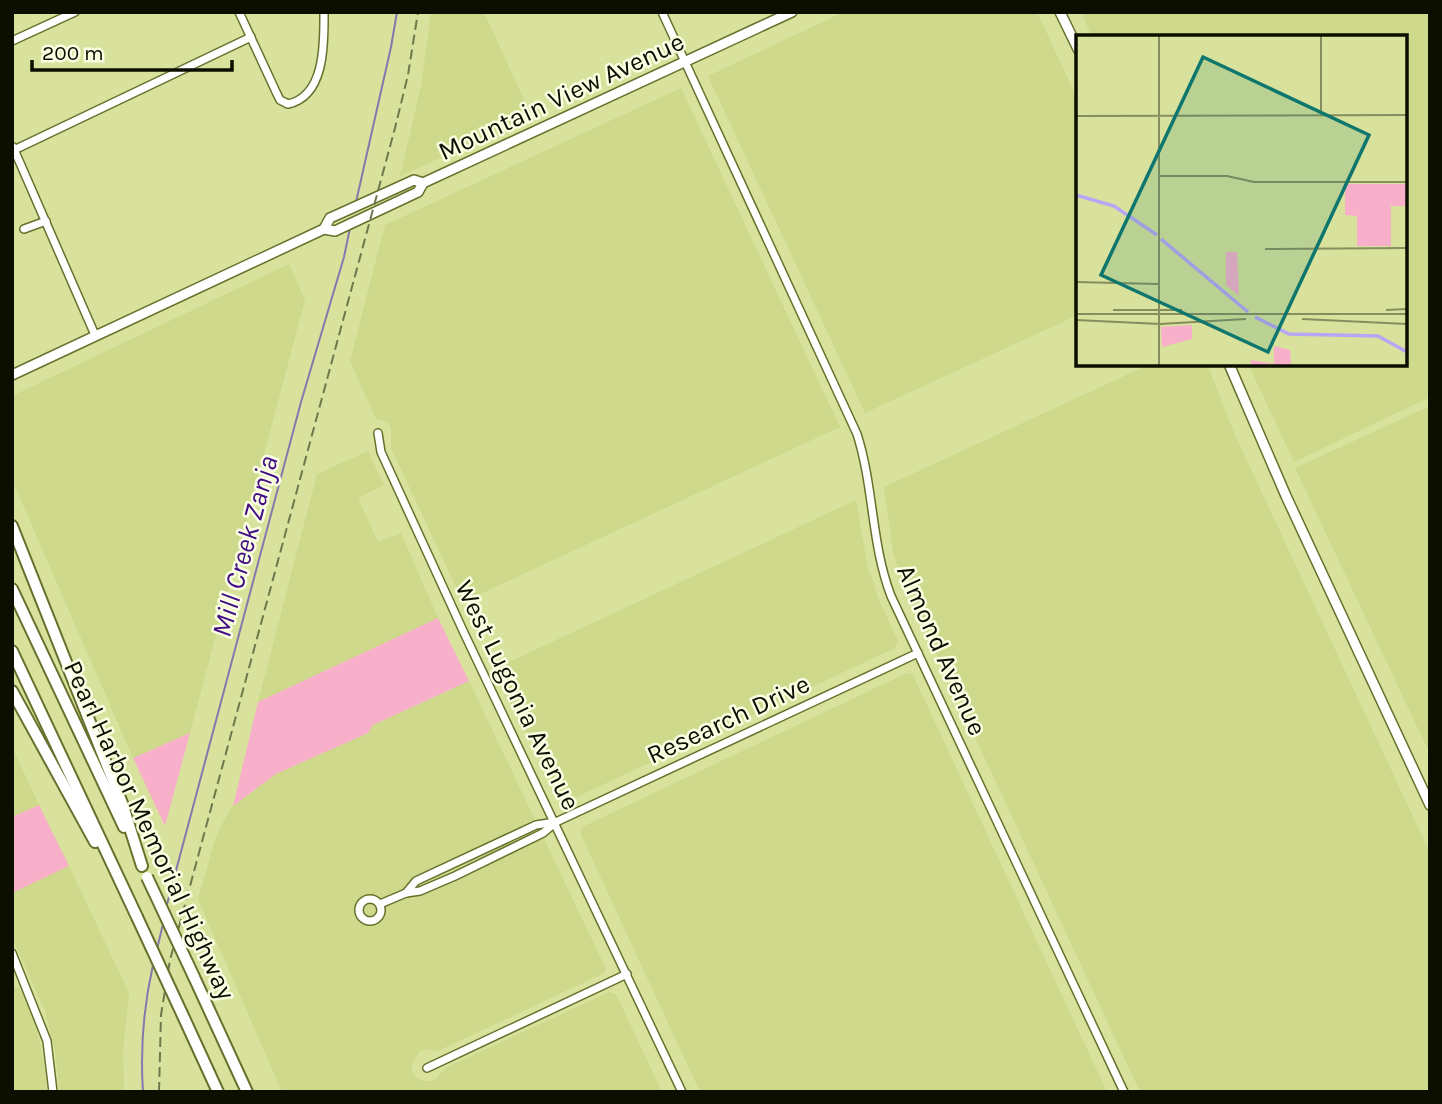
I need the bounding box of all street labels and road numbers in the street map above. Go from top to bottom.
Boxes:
street label: Mountain View Avenue [433,26,689,167]
street label: Almond Avenue [890,560,993,740]
street label: West Lugonia Avenue [448,575,587,815]
street label: Pearl Harbor Memorial Highway [57,656,242,1005]
street label: Research Drive [642,668,815,771]

